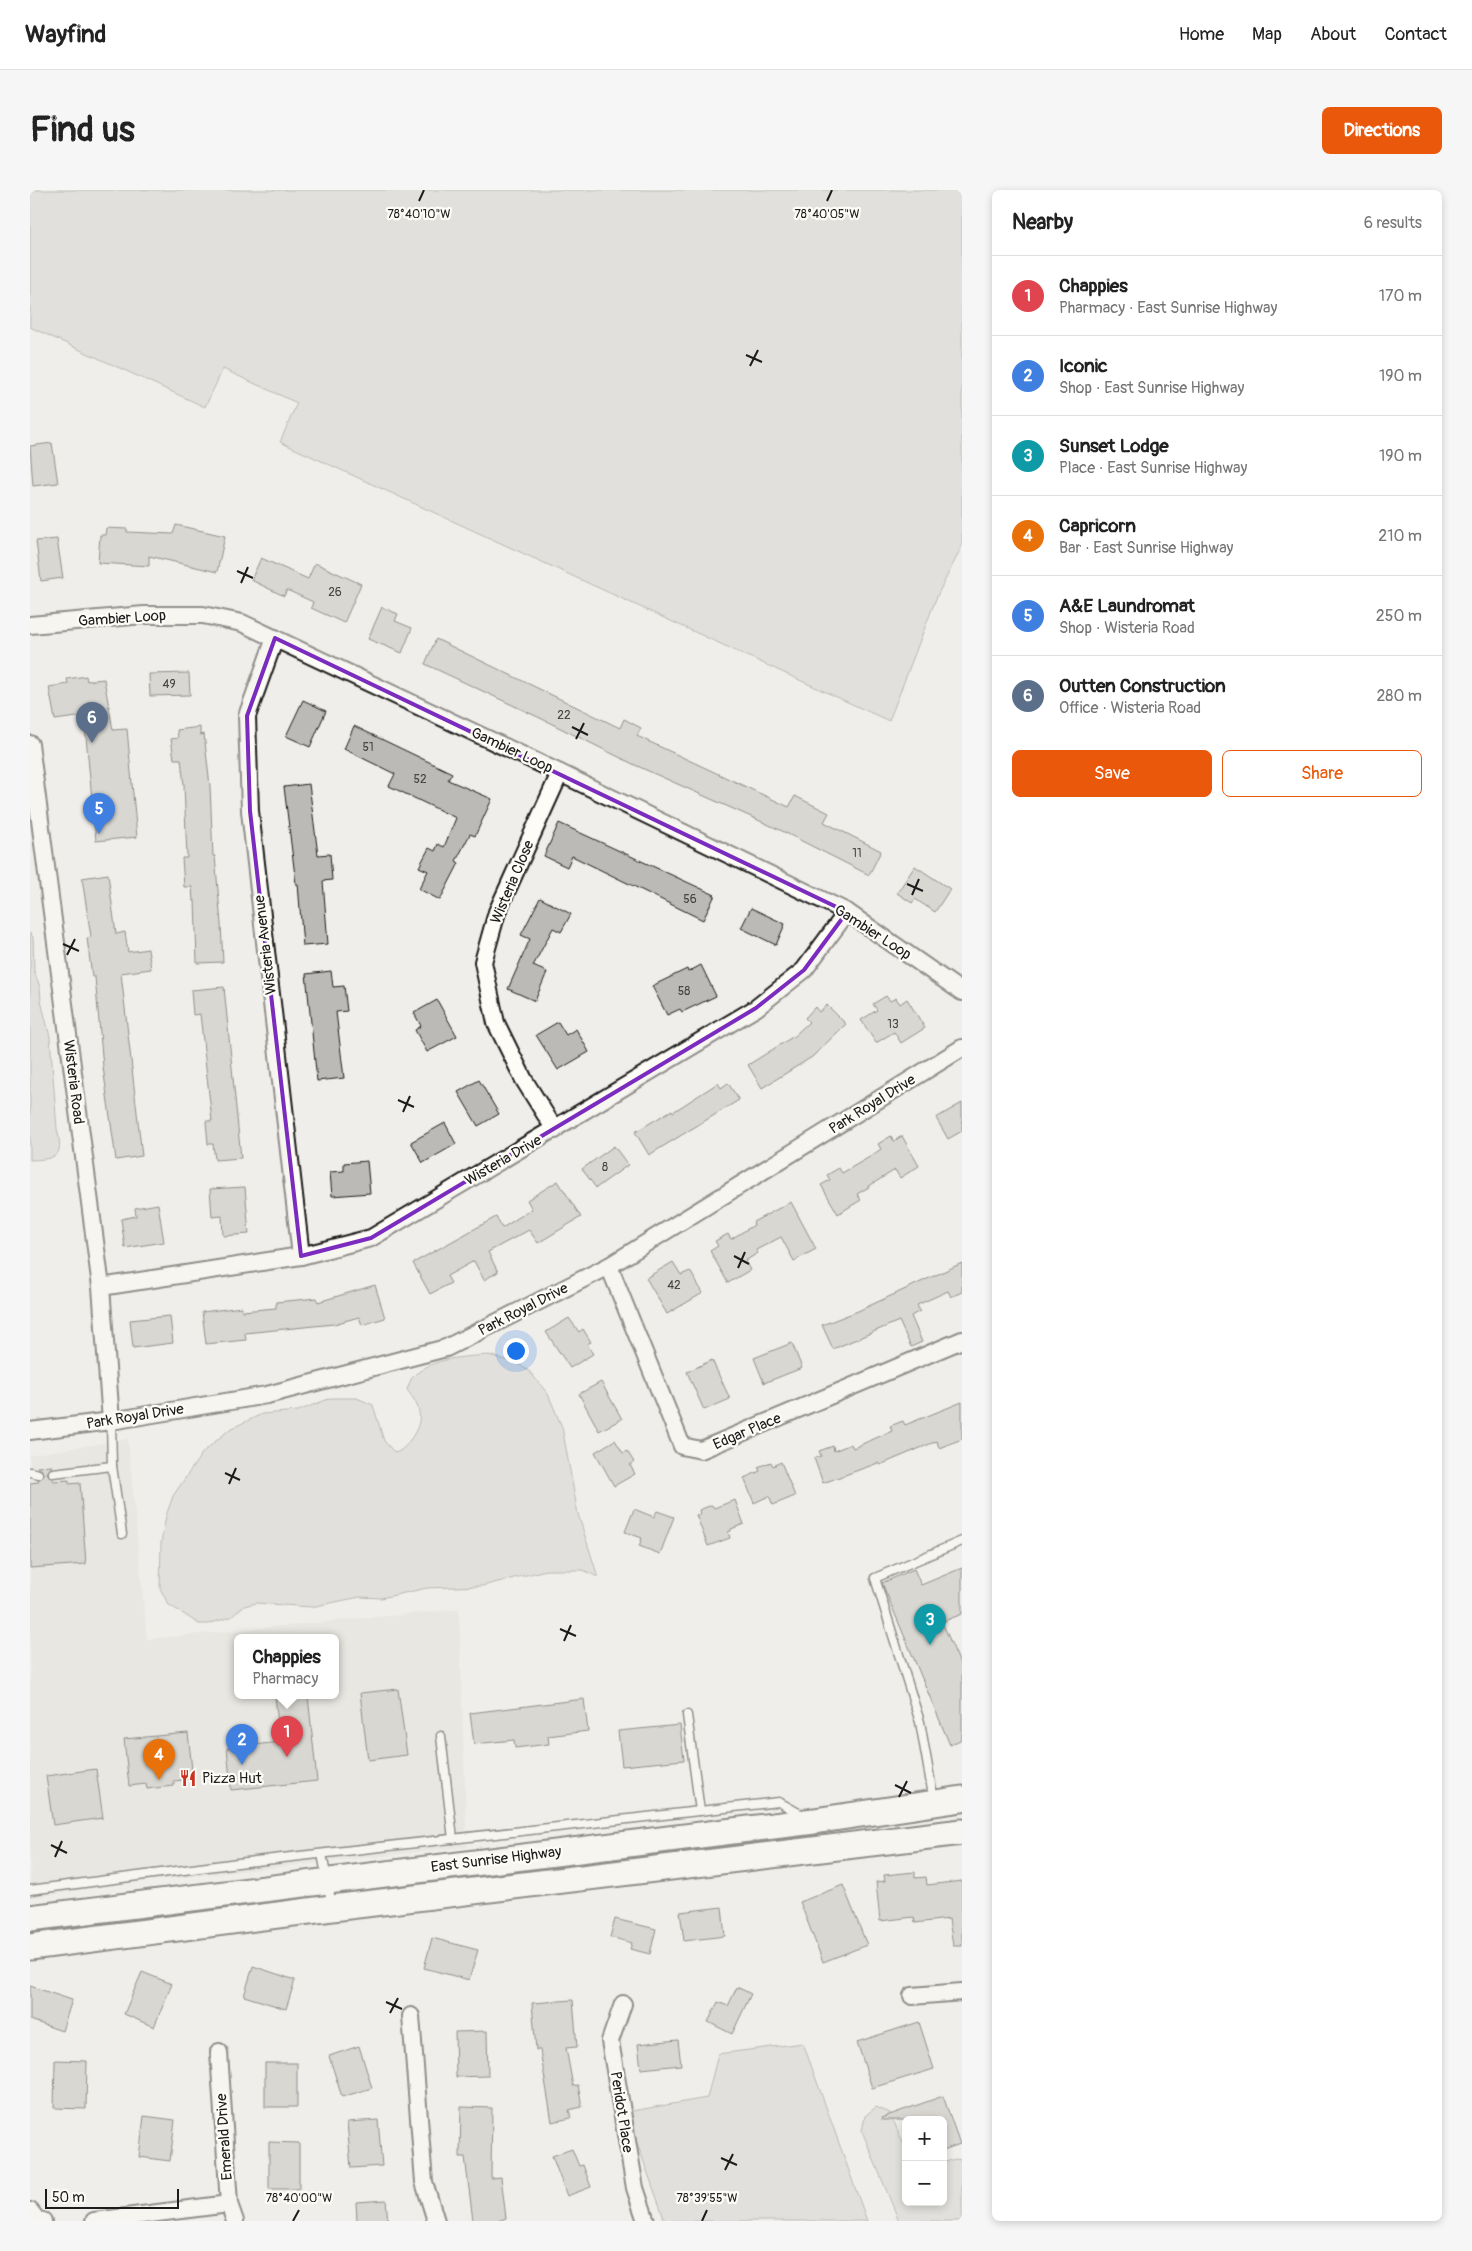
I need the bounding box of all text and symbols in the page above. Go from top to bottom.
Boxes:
text: Wayfind [25,20,106,49]
text: Home [1179,23,1224,46]
text: Map [1252,23,1282,46]
text: About [1310,23,1356,46]
text: Contact [1384,23,1447,46]
button: Directions [1322,107,1442,154]
text: Find us [30,108,135,152]
text: 78°40'10"W [387,207,451,222]
text: 78°40'05"W [794,207,860,222]
text: Nearby [1012,209,1073,236]
text: 6 results [1364,213,1422,233]
text: Chappies [1059,274,1128,298]
text: 1 [1025,286,1031,306]
text: 170 m [1379,286,1422,306]
text: Pharmacy · East Sunrise Highway [1059,298,1277,318]
text: Iconic [1059,354,1108,378]
text: 2 [1024,366,1032,386]
text: 190 m [1379,366,1422,386]
text: Shop · East Sunrise Highway [1059,378,1244,398]
text: Sunset Lodge [1059,434,1169,458]
text: 3 [1024,446,1032,466]
text: 190 m [1379,446,1422,466]
text: Place · East Sunrise Highway [1059,458,1247,478]
text: Capricorn [1059,514,1136,538]
text: 4 [1023,526,1033,546]
text: 210 m [1378,526,1422,546]
text: Bar · East Sunrise Highway [1059,538,1233,558]
house number: 26 [328,585,342,600]
text: A&E Laundromat [1059,594,1195,618]
street label: Gambier Loop [77,606,167,631]
text: 5 [1024,606,1032,626]
text: 250 m [1376,606,1422,626]
text: Shop · Wisteria Road [1059,618,1195,638]
text: Outten Construction [1059,674,1226,698]
house number: 49 [162,677,176,692]
text: 6 [1023,686,1033,706]
text: 280 m [1376,686,1422,706]
text: Office · Wisteria Road [1059,698,1201,718]
pin: 6 [76,702,108,743]
house number: 22 [557,708,571,723]
street label: Gambier Loop [468,723,556,778]
house number: 51 [362,740,374,755]
button: Save [1012,750,1212,797]
button: Share [1222,750,1422,797]
house number: 52 [413,772,427,787]
pin: 5 [83,793,115,834]
street label: Wisteria Close [486,837,539,927]
house number: 11 [852,846,862,861]
house number: 56 [683,892,697,907]
street label: Wisteria Avenue [250,894,281,996]
street label: Gambier Loop [831,900,915,964]
house number: 58 [678,984,690,999]
house number: 13 [887,1017,899,1032]
street label: Wisteria Road [59,1039,88,1125]
street label: Park Royal Drive [825,1070,920,1139]
street label: Wisteria Drive [461,1130,546,1190]
house number: 8 [602,1160,608,1175]
street label: Park Royal Drive [475,1278,572,1340]
house number: 42 [667,1278,681,1293]
your location [503,1338,529,1364]
street label: Park Royal Drive [85,1399,186,1434]
street label: Edgar Place [710,1408,785,1454]
pin: 3 [914,1604,946,1645]
popup [234,1634,339,1699]
text: Chappies [252,1645,321,1669]
text: Pharmacy [252,1669,318,1689]
pin: 1 [271,1716,303,1757]
pin: 2 [226,1724,258,1765]
pin: 4 [143,1739,175,1780]
restaurant icon: Pizza Hut [178,1768,198,1788]
place label: Pizza Hut [202,1769,263,1788]
street label: East Sunrise Highway [430,1842,563,1877]
street label: Peridot Place [606,2070,637,2155]
street label: Emerald Drive [212,2092,237,2181]
map controls [902,2116,947,2206]
button: + [902,2116,947,2161]
button: − [902,2161,947,2206]
scale bar [45,2186,179,2209]
text: 50 m [52,2189,85,2206]
text: 78°40'00"W [266,2191,332,2206]
text: 78°39'55"W [676,2191,738,2206]

